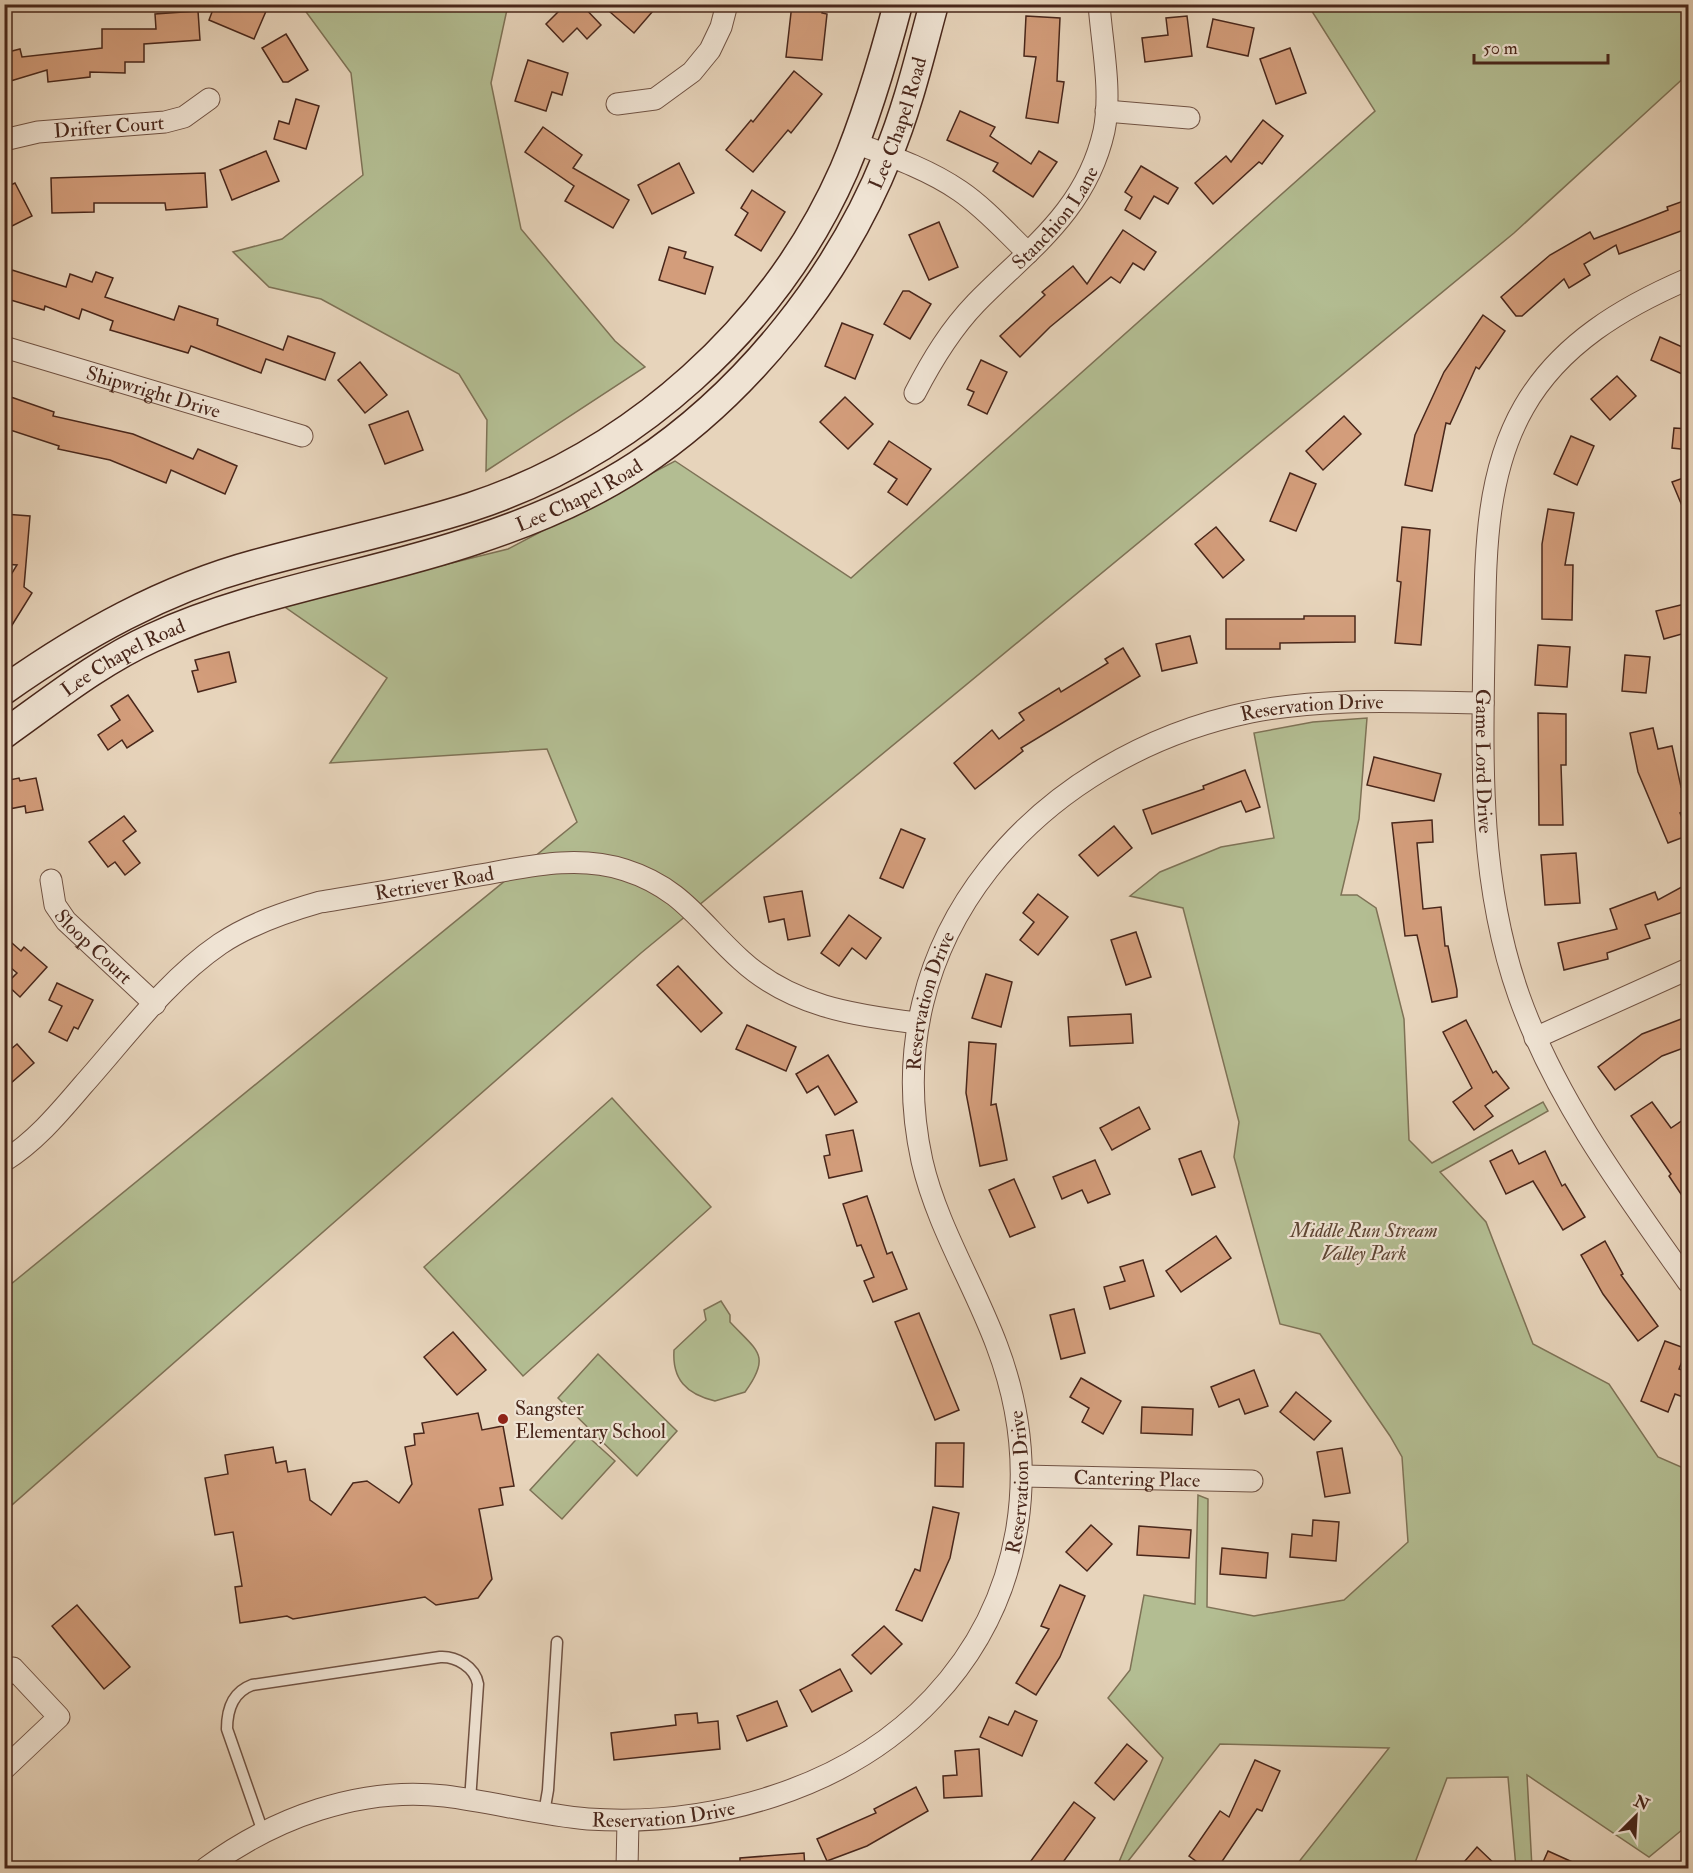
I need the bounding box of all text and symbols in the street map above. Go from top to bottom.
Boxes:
scale bar [1474,27,1608,65]
text: 50 m [1483,37,1518,60]
street label: Lee Chapel Road [862,54,932,193]
street label: Drifter Court [53,110,166,143]
street label: Stanchion Lane [1006,162,1103,274]
street label: Shipwright Drive [83,360,224,423]
street label: Lee Chapel Road [512,453,647,537]
street label: Lee Chapel Road [56,613,189,702]
street label: Reservation Drive [1238,689,1384,726]
street label: Game Lord Drive [1470,689,1499,834]
street label: Retriever Road [373,860,496,905]
street label: Sloop Court [49,904,138,989]
street label: Reservation Drive [901,927,960,1071]
park label: Middle Run Stream Valley Park [1289,1218,1438,1266]
place label: Sangster Elementary School [515,1396,666,1444]
street label: Reservation Drive [1000,1408,1034,1556]
marker: Sangster Elementary School [496,1412,510,1426]
street label: Cantering Place [1073,1465,1200,1492]
north arrow [1606,1786,1666,1846]
text: N [1630,1791,1653,1816]
street label: Reservation Drive [591,1795,737,1833]

